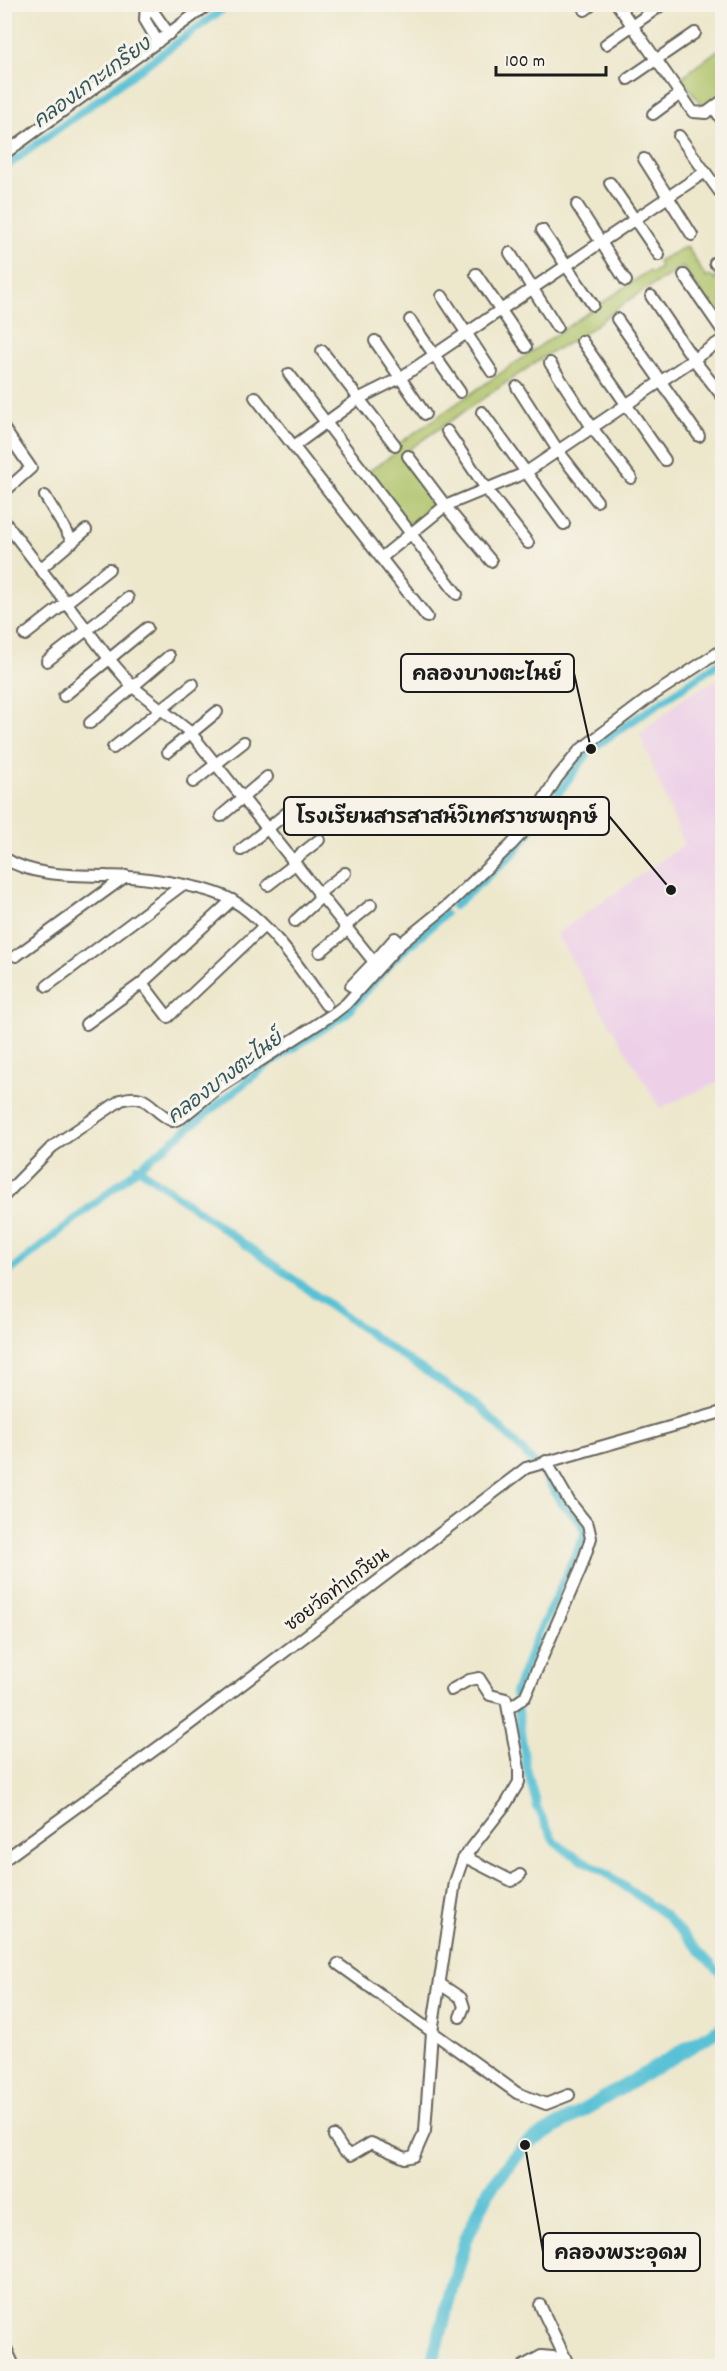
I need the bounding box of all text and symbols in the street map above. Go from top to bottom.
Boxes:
water label: คลองเกาะเกรียง [28,30,159,136]
scale bar [496,39,606,77]
text: 100 m [505,50,545,75]
callout: คลองบางตะไนย์ [401,654,574,692]
text: คลองบางตะไนย์ [412,660,562,690]
callout: โรงเรียนสารสาสน์วิเทศราชพฤกษ์ [284,797,609,835]
text: โรงเรียนสารสาสน์วิเทศราชพฤกษ์ [295,803,598,833]
water label: คลองบางตะไนย์ [161,1022,293,1132]
street label: ซอยวัดท่าเกวียน [279,1542,395,1639]
callout: คลองพระอุดม [543,2233,700,2271]
text: คลองพระอุดม [555,2241,687,2269]

